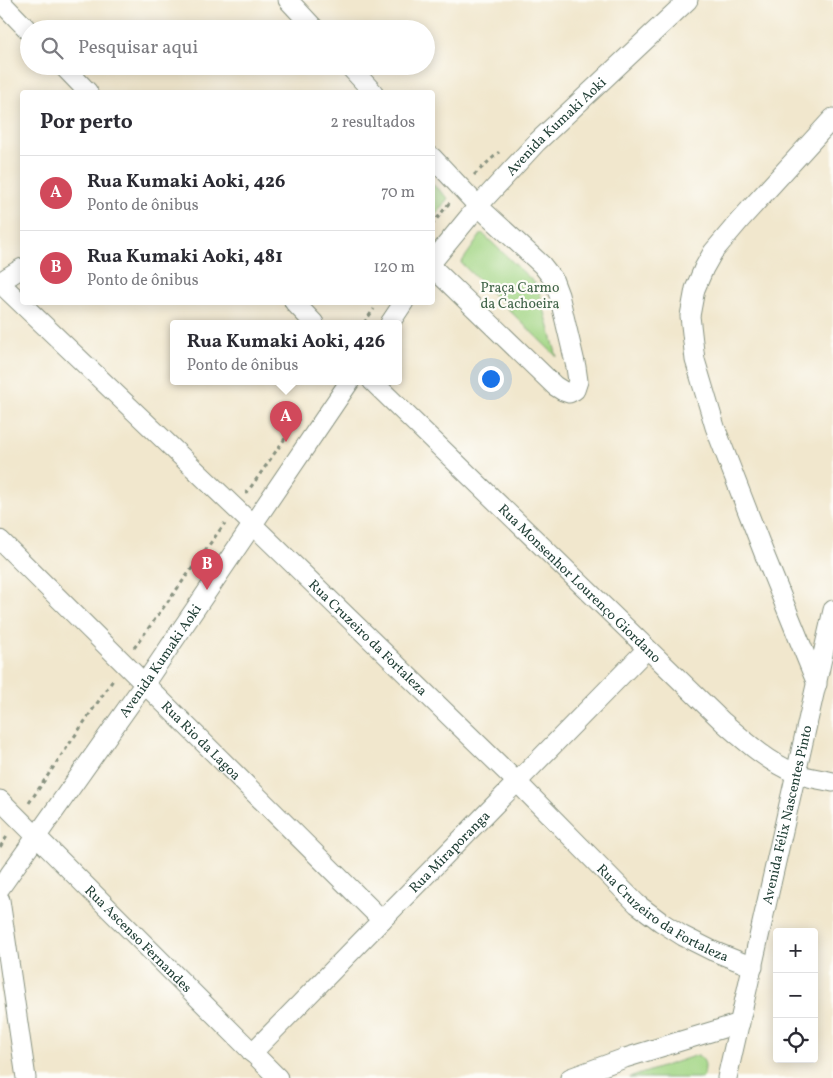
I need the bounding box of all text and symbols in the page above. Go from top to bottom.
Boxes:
search box [20,20,435,75]
icon: search [38,34,66,62]
text: Pesquisar aqui [78,35,198,61]
street label: Avenida Kumaki Aoki [502,74,611,181]
text: Por perto [40,108,133,137]
text: 2 resultados [330,112,415,134]
text: Rua Kumaki Aoki, 426 [87,169,285,195]
text: A [50,182,62,204]
text: 70 m [381,182,415,204]
text: Ponto de ônibus [87,195,199,217]
text: Rua Kumaki Aoki, 481 [87,244,283,270]
text: B [51,257,61,279]
text: 120 m [373,257,415,279]
text: Ponto de ônibus [87,270,199,292]
park label: Praça Carmo da Cachoeira [480,279,560,314]
popup [170,320,402,385]
text: Rua Kumaki Aoki, 426 [187,329,385,355]
text: Ponto de ônibus [187,355,298,377]
your location [478,366,504,392]
pin: A [270,401,302,442]
street label: Rua Monsenhor Lourenço Giordano [493,501,665,668]
pin: B [191,549,223,590]
street label: Rua Cruzeiro da Fortaleza [304,576,431,701]
street label: Avenida Kumaki Aoki [115,601,207,722]
street label: Rua Rio da Lagoa [156,697,244,785]
street label: Avenida Félix Nascentes Pinto [759,723,818,907]
street label: Rua Miraporanga [406,807,495,898]
street label: Rua Cruzeiro da Fortaleza [592,860,731,967]
street label: Rua Ascenso Fernandes [80,882,195,997]
map controls [773,928,818,1063]
button: + [773,928,818,973]
button: − [773,973,818,1018]
button: locate [773,1018,818,1063]

